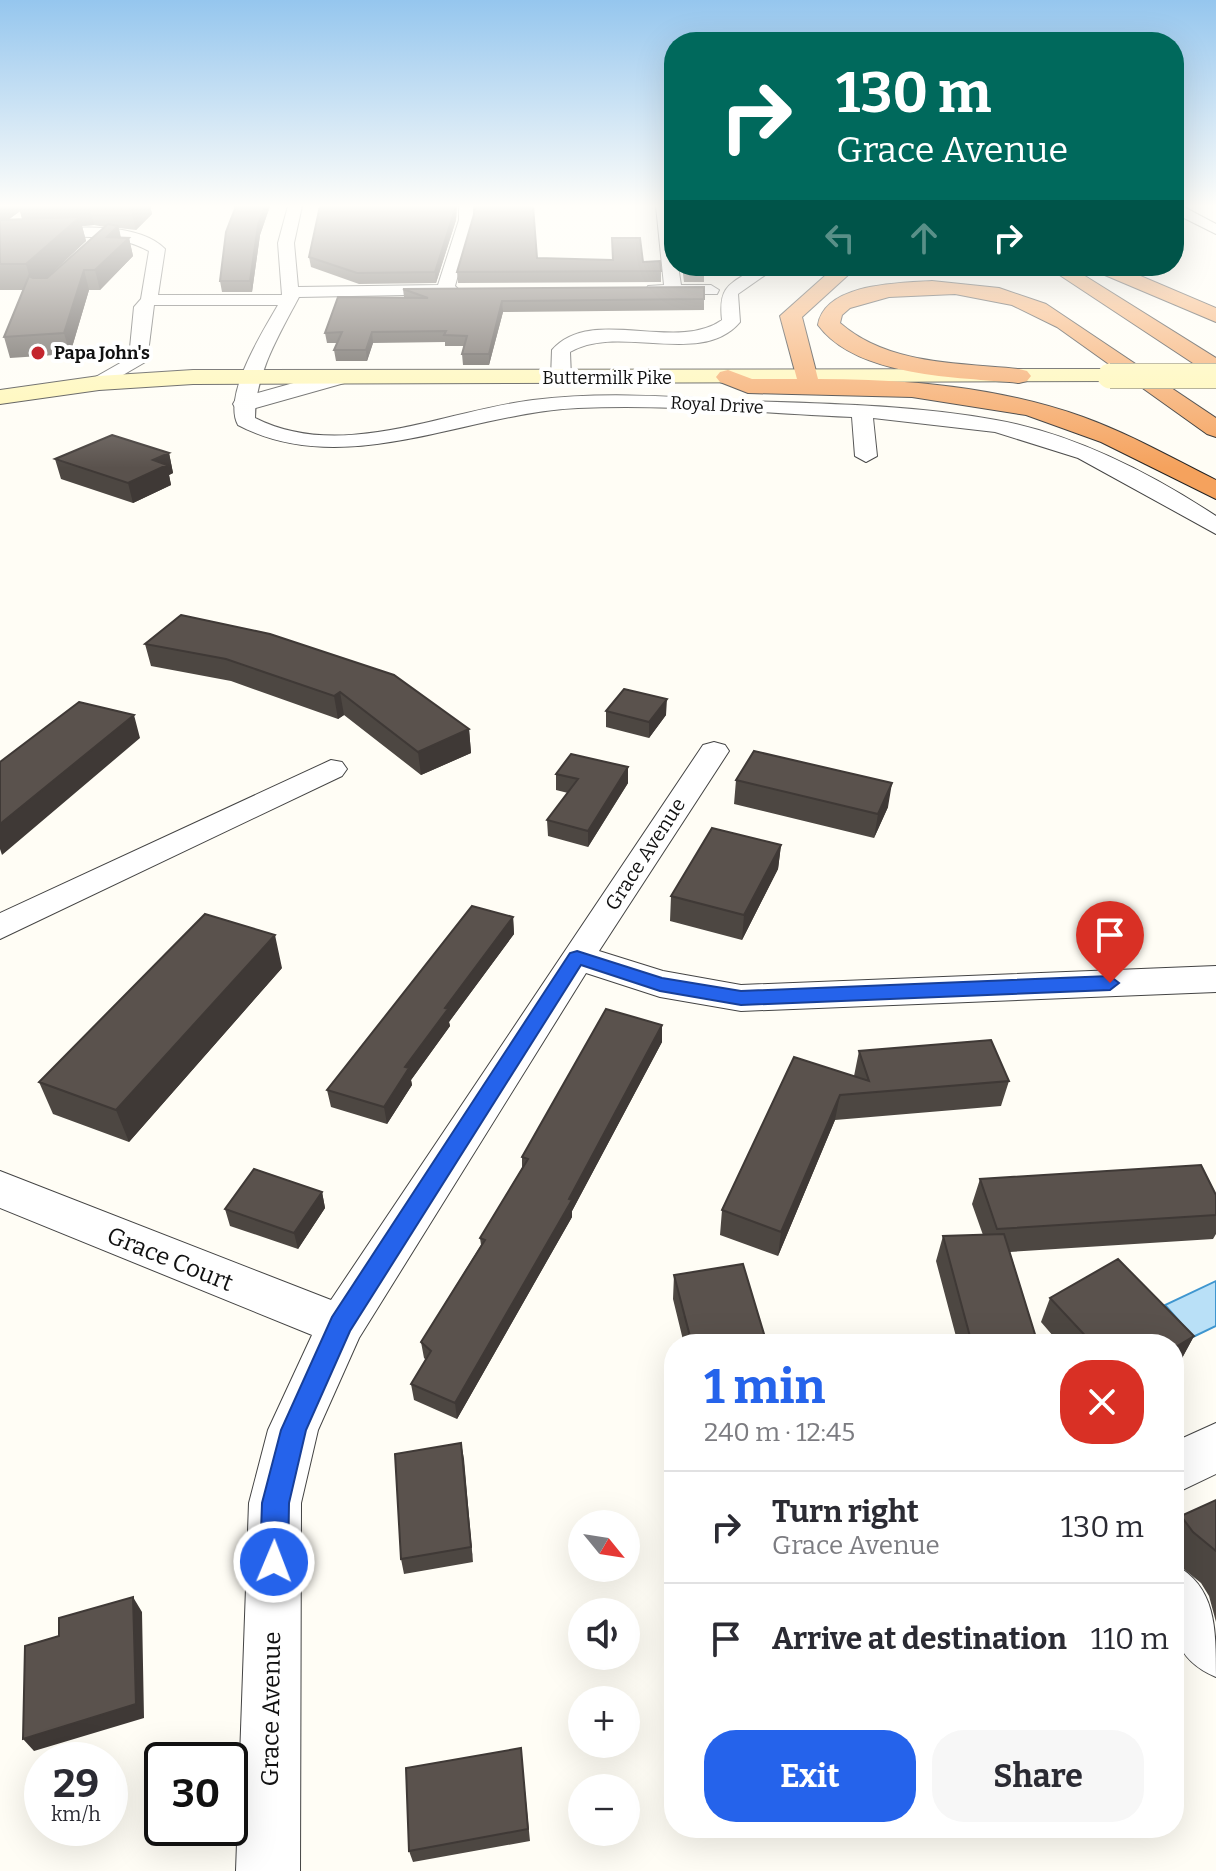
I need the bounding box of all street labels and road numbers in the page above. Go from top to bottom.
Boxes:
street label: Buttermilk Pike [542,367,672,389]
street label: Royal Drive [670,392,764,418]
street label: Grace Avenue [600,793,690,915]
street label: Grace Court [103,1221,237,1297]
street label: Grace Avenue [256,1631,286,1787]

